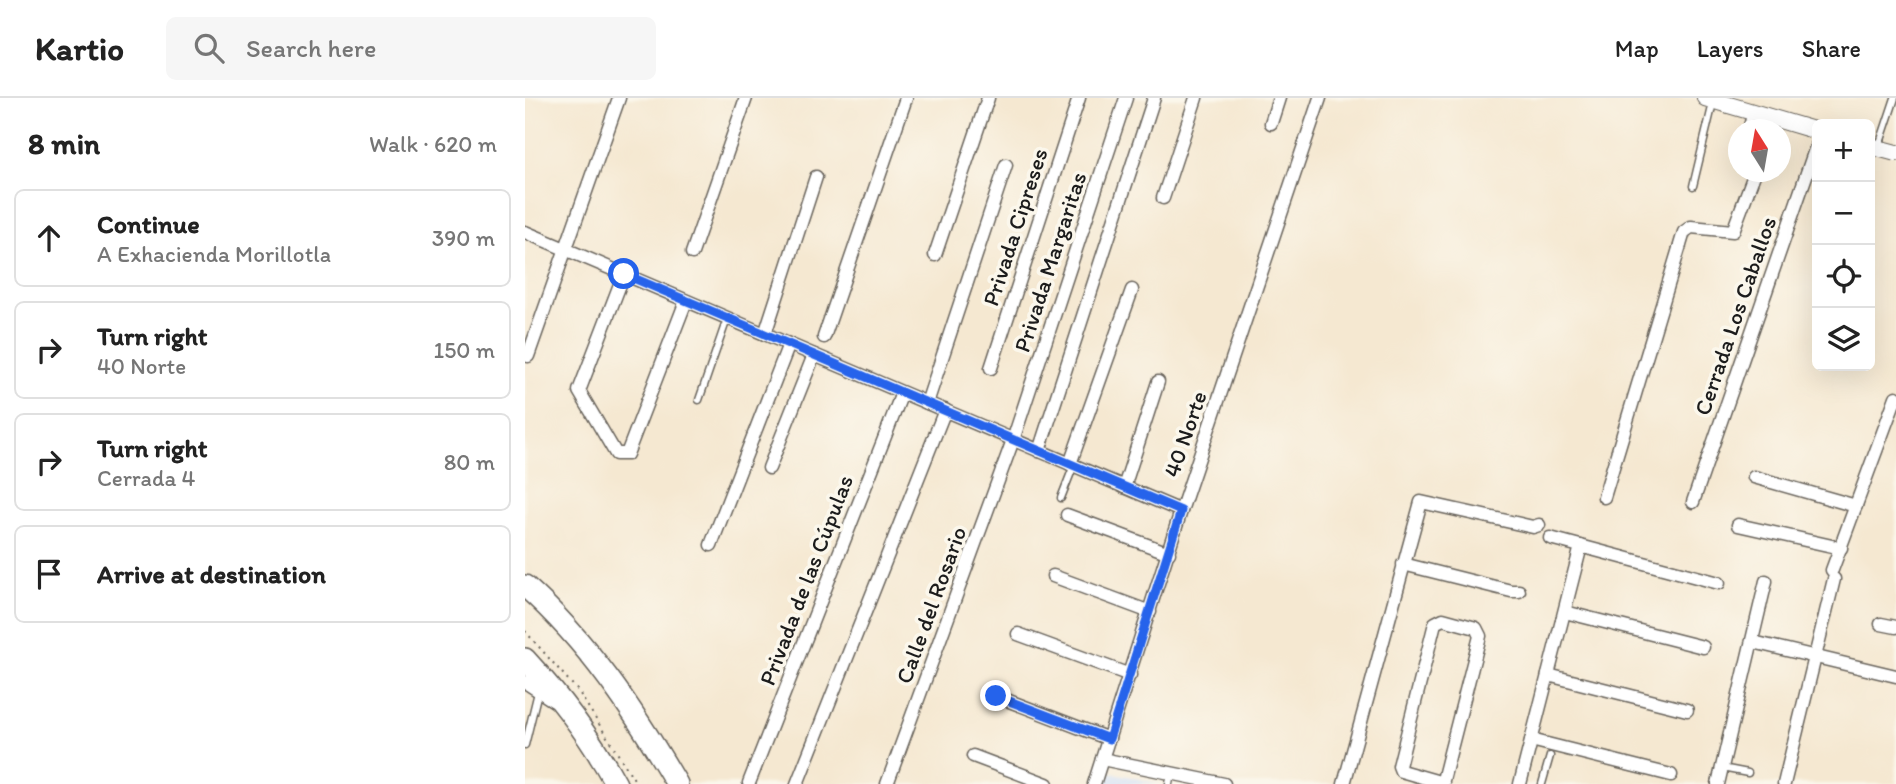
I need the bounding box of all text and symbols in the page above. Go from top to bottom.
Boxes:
search box [166,17,656,80]
text: Kartio [35,29,124,68]
icon: search [190,29,228,67]
text: Search here [246,32,376,64]
text: Map [1615,34,1659,63]
text: Layers [1697,34,1764,63]
text: Share [1802,34,1861,63]
north arrow [1728,119,1791,182]
map controls [1812,119,1875,371]
button: + [1812,119,1875,182]
text: 8 min [28,125,100,162]
text: Walk · 620 m [369,130,497,158]
street label: Privada Cipreses [976,145,1054,309]
street label: Privada Margaritas [1008,168,1092,356]
button: − [1812,182,1875,245]
text: Continue [97,208,200,240]
street label: Cerrada Los Caballos [1688,213,1782,419]
icon: ahead [30,219,68,257]
text: 390 m [432,224,495,252]
text: A Exhacienda Morillotla [97,240,331,268]
button: locate [1812,245,1875,308]
route start [608,258,639,289]
button: layers [1812,308,1875,371]
text: Turn right [97,320,208,352]
icon: right [30,331,68,369]
text: 150 m [434,336,495,364]
text: 40 Norte [97,352,186,380]
street label: 40 Norte [1157,387,1213,481]
text: Turn right [97,432,208,464]
icon: right [30,443,68,481]
text: 80 m [444,448,495,476]
text: Cerrada 4 [97,464,195,492]
street label: Privada de las Cúpulas [753,471,859,689]
street label: Calle del Rosario [890,523,972,687]
icon: arrive [30,555,68,593]
text: Arrive at destination [97,558,326,590]
route end [980,680,1011,711]

